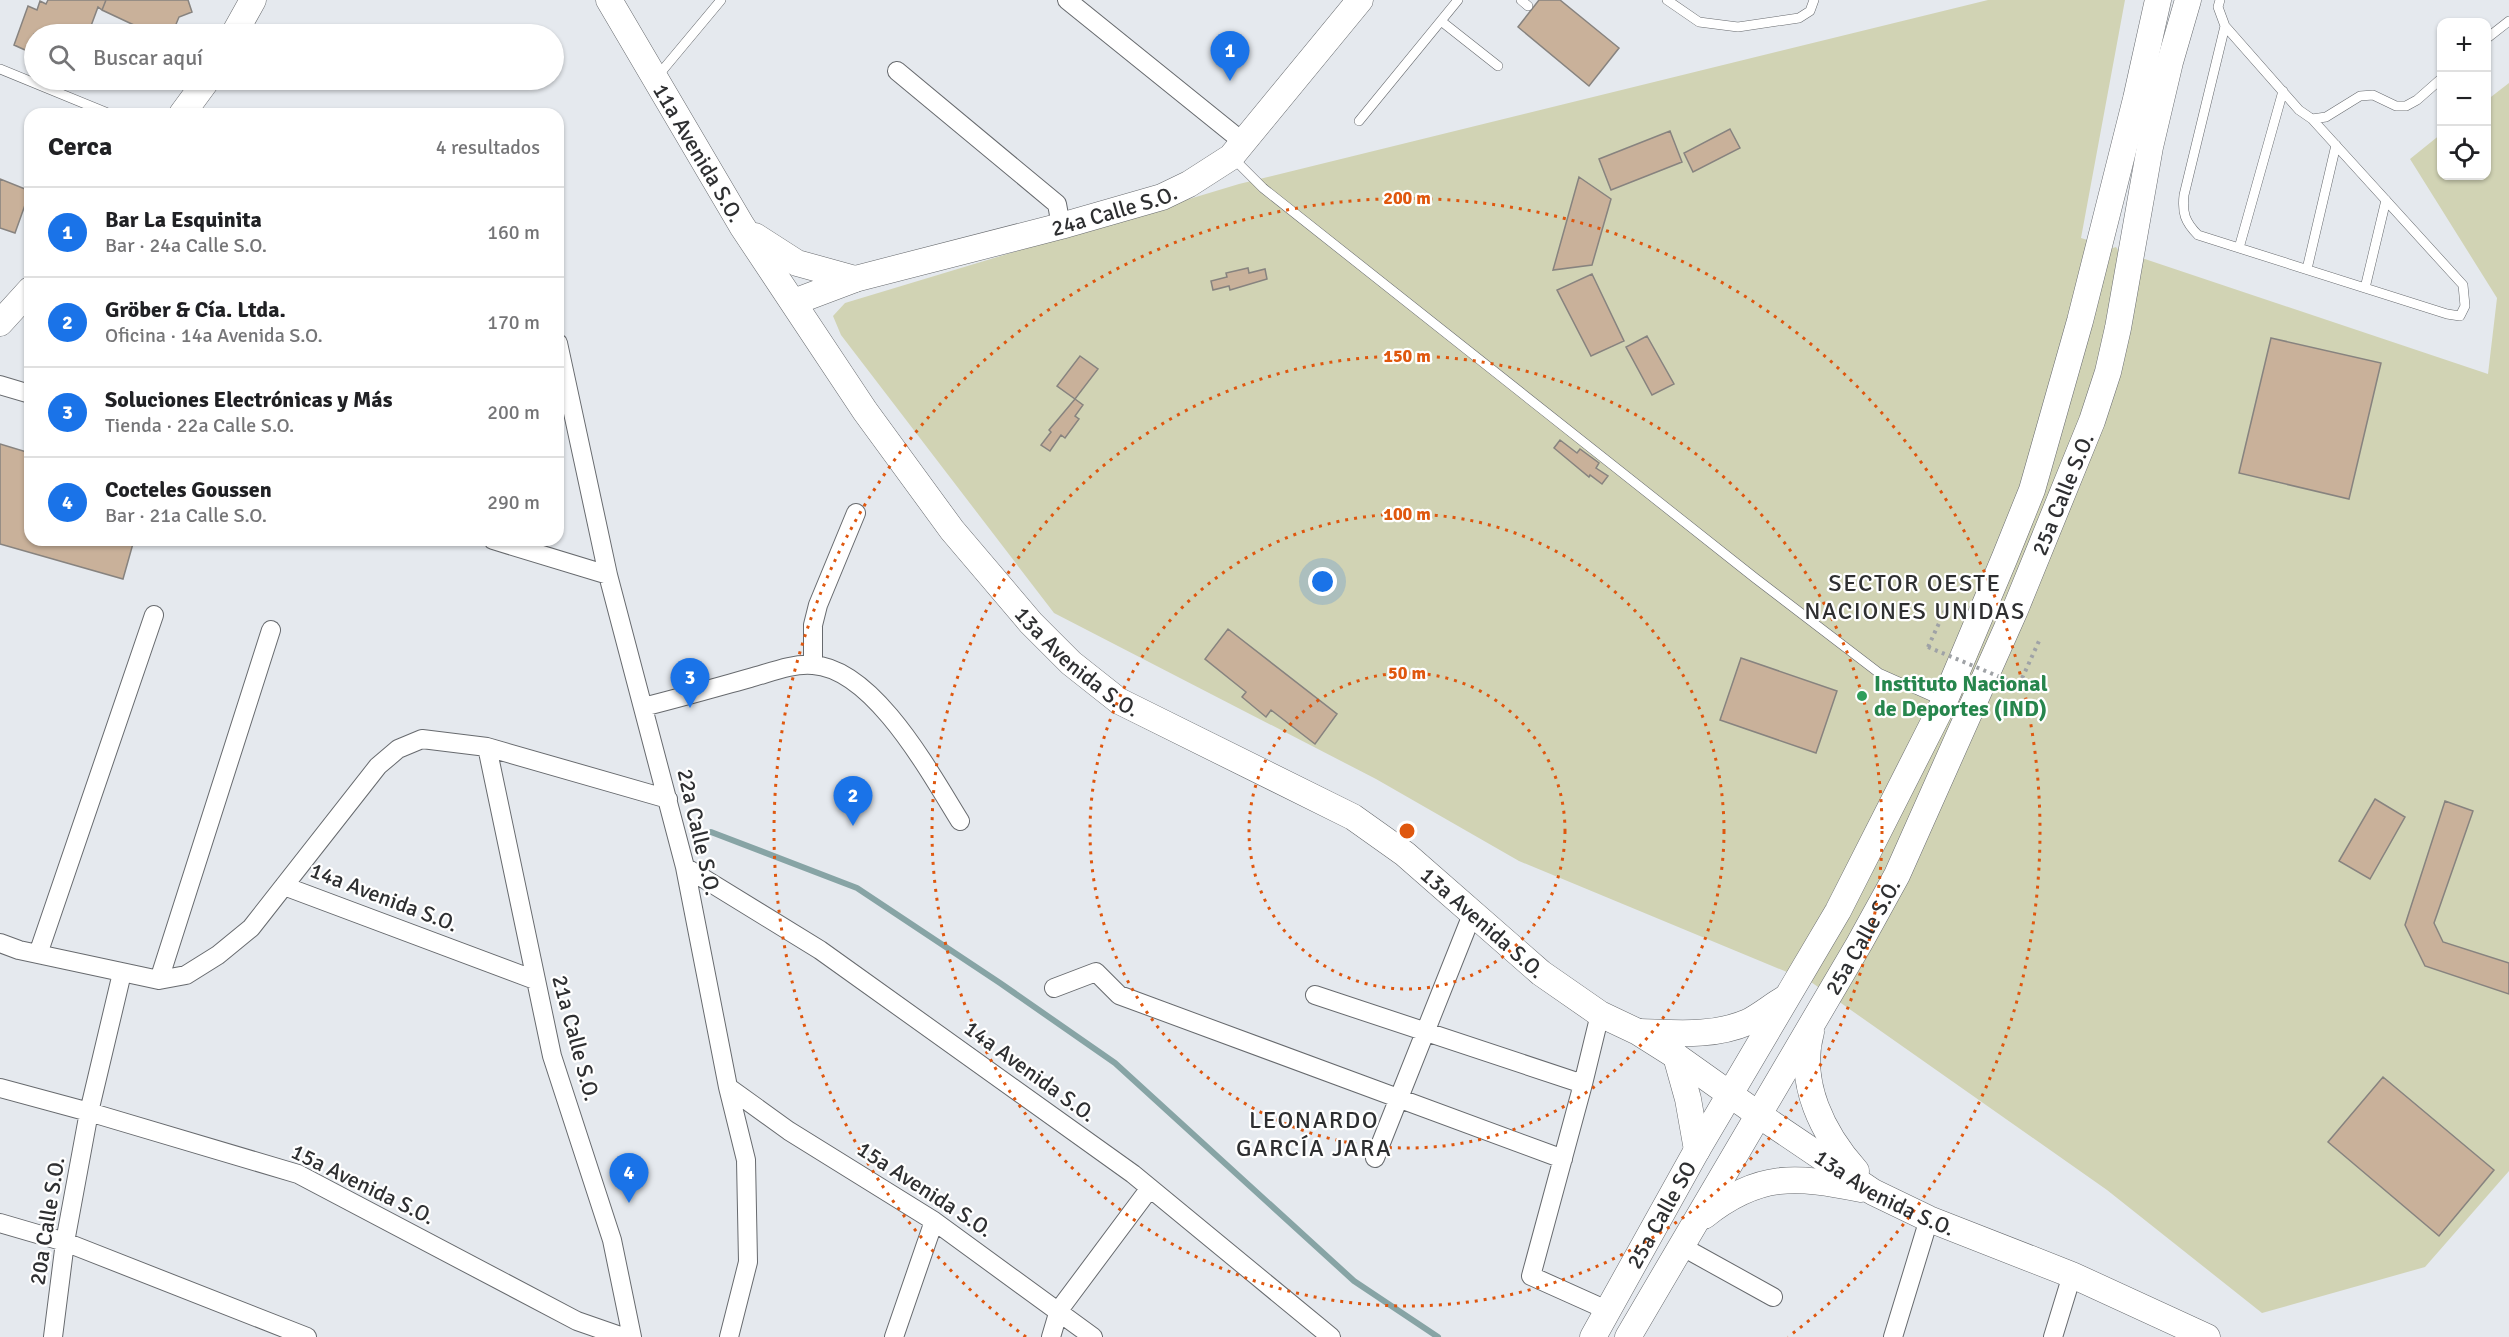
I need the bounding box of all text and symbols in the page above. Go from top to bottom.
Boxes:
map controls [2437,18,2491,180]
button: + [2437,18,2491,72]
search box [24,24,564,90]
pin: 1 [1210,32,1250,81]
icon: search [45,41,78,74]
text: Buscar aquí [93,44,203,71]
button: − [2437,72,2491,126]
street label: 11a Avenida S.O. [648,78,750,227]
button: locate [2437,126,2491,180]
text: Cerca [48,131,112,163]
text: 4 resultados [436,135,540,160]
street label: 24a Calle S.O. [1048,178,1181,241]
text: 200 m [1383,187,1431,209]
text: Bar La Esquinita [105,206,262,233]
text: 1 [62,220,73,245]
text: 160 m [487,220,540,245]
text: Bar · 24a Calle S.O. [105,233,267,258]
text: Gröber & Cía. Ltda. [105,296,286,323]
text: 2 [62,310,73,335]
text: 170 m [487,310,540,335]
text: Oficina · 14a Avenida S.O. [105,323,323,348]
text: 150 m [1383,345,1431,367]
text: Soluciones Electrónicas y Más [105,386,392,413]
text: 3 [62,400,73,425]
text: 200 m [487,400,540,425]
text: Tienda · 22a Calle S.O. [105,413,294,438]
street label: 25a Calle S.O. [2025,429,2099,559]
text: Cocteles Goussen [105,476,272,503]
text: 4 [62,490,73,515]
text: 290 m [487,490,540,515]
text: Bar · 21a Calle S.O. [105,503,267,528]
text: 100 m [1383,503,1431,525]
your location [1308,567,1337,596]
district label: SECTOR OESTE NACIONES UNIDAS [1804,568,2026,626]
street label: 13a Avenida S.O. [1009,601,1143,722]
pin: 3 [670,658,710,708]
text: 50 m [1388,662,1426,684]
place label: Instituto Nacional de Deportes (IND) [1874,670,2048,722]
marker: Instituto Nacional de Deportes (IND) [1855,689,1869,703]
street label: 22a Calle S.O. [671,766,727,898]
pin: 2 [834,776,872,826]
centre of rings [1397,821,1417,841]
street label: 14a Avenida S.O. [306,856,462,938]
street label: 13a Avenida S.O. [1415,860,1551,984]
street label: 25a Calle S.O. [1819,874,1906,1000]
street label: 21a Calle S.O. [546,972,606,1104]
street label: 14a Avenida S.O. [959,1014,1101,1128]
district label: LEONARDO GARCÍA JARA [1236,1105,1392,1163]
street label: 15a Avenida S.O. [852,1135,998,1243]
street label: 15a Avenida S.O. [287,1138,439,1230]
street label: 13a Avenida S.O. [1809,1143,1959,1241]
pin: 4 [610,1154,648,1203]
street label: 20a Calle S.O. [24,1155,70,1287]
street label: 25a Calle SO [1620,1156,1702,1273]

